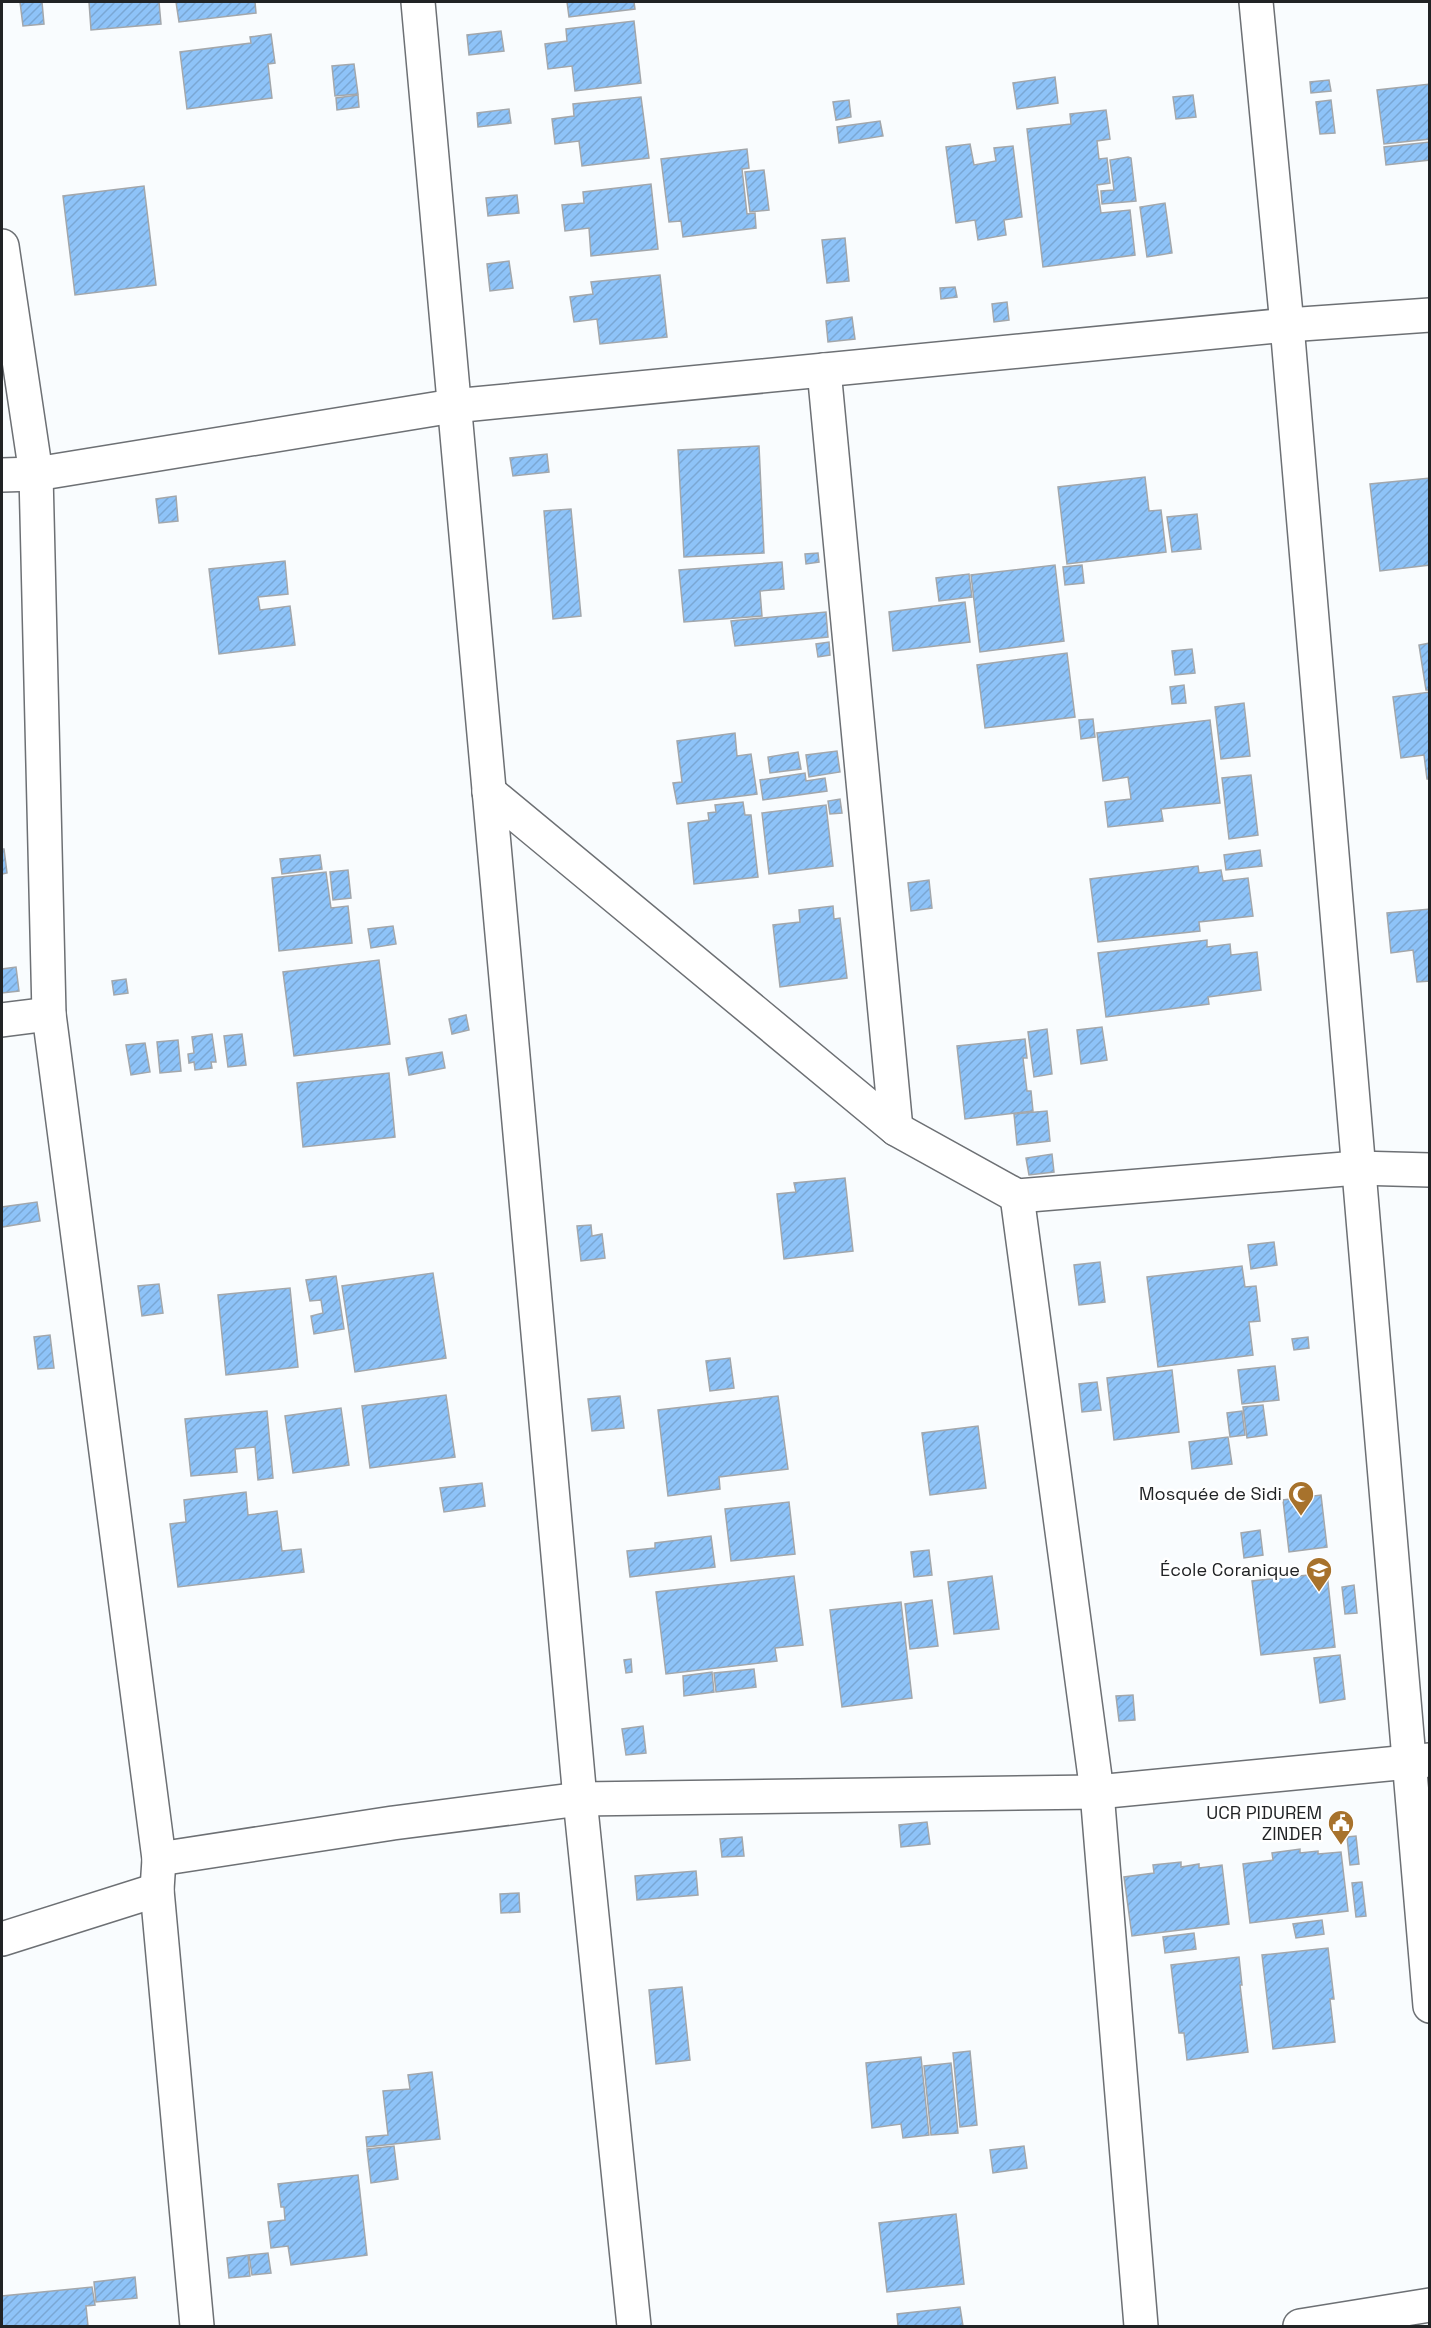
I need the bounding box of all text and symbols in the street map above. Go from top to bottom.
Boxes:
mosque icon: Mosquée de Sidi [1286,1479,1316,1517]
place label: Mosquée de Sidi [1139,1482,1282,1505]
school or university icon: École Coranique [1304,1555,1334,1593]
place label: École Coranique [1160,1558,1300,1581]
place label: UCR PIDUREM ZINDER [1206,1801,1322,1845]
public building icon: UCR PIDUREM ZINDER [1326,1808,1356,1846]

